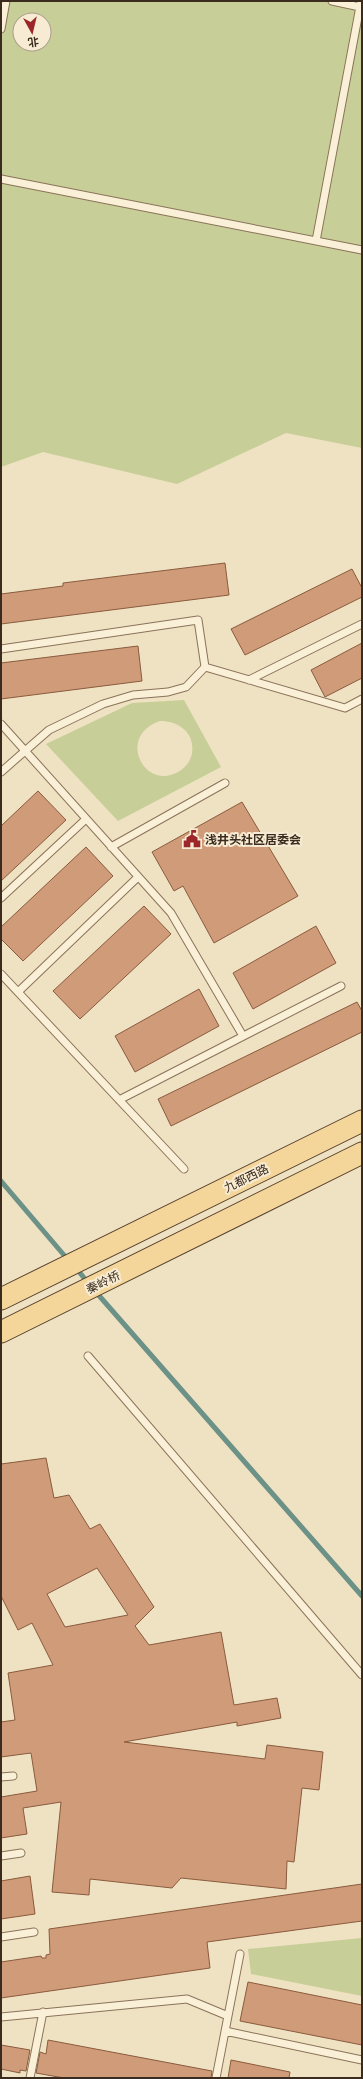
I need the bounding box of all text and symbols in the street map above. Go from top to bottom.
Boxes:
north arrow [12,12,52,52]
text: 北 [27,34,40,50]
public building icon: 浅井头社区居委会 [182,829,202,849]
place label: 浅井头社区居委会 [205,832,301,847]
street label: 九都西路 [221,1161,271,1195]
street label: 秦岭桥 [84,1267,122,1297]

